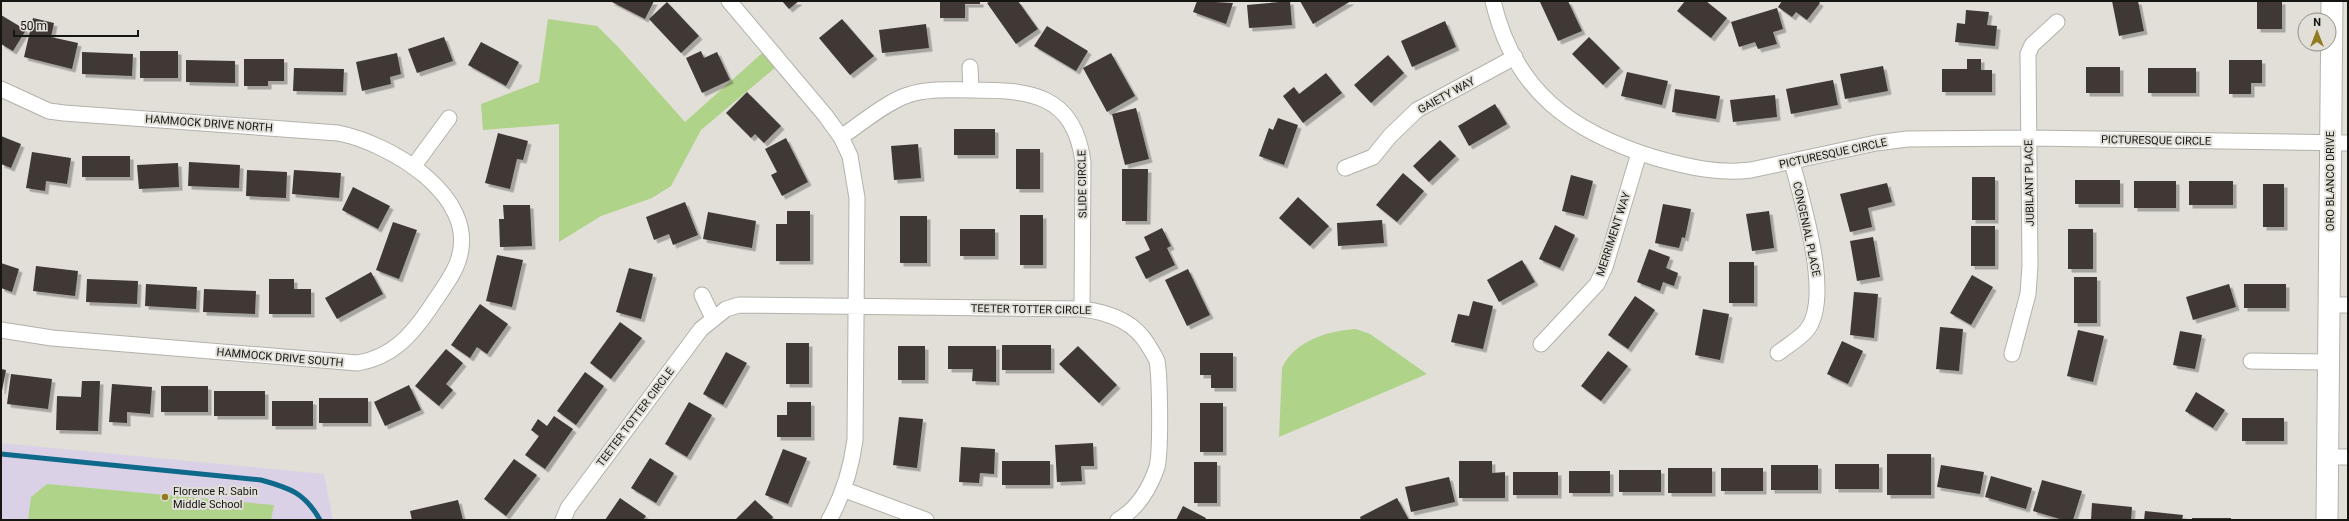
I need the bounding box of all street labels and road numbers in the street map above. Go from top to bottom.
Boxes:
street label: GAIETY WAY [1416,74,1477,116]
street label: HAMMOCK DRIVE NORTH [145,113,273,134]
street label: ORO BLANCO DRIVE [2324,131,2337,231]
street label: PICTURESQUE CIRCLE [2101,133,2211,148]
street label: PICTURESQUE CIRCLE [1778,136,1888,171]
street label: JUBILANT PLACE [2022,140,2037,226]
street label: SLIDE CIRCLE [1075,150,1090,218]
street label: CONGENIAL PLACE [1790,181,1823,278]
street label: MERRIMENT WAY [1594,190,1633,278]
street label: TEETER TOTTER CIRCLE [971,302,1091,317]
street label: HAMMOCK DRIVE SOUTH [216,345,344,370]
street label: TEETER TOTTER CIRCLE [594,365,677,469]

